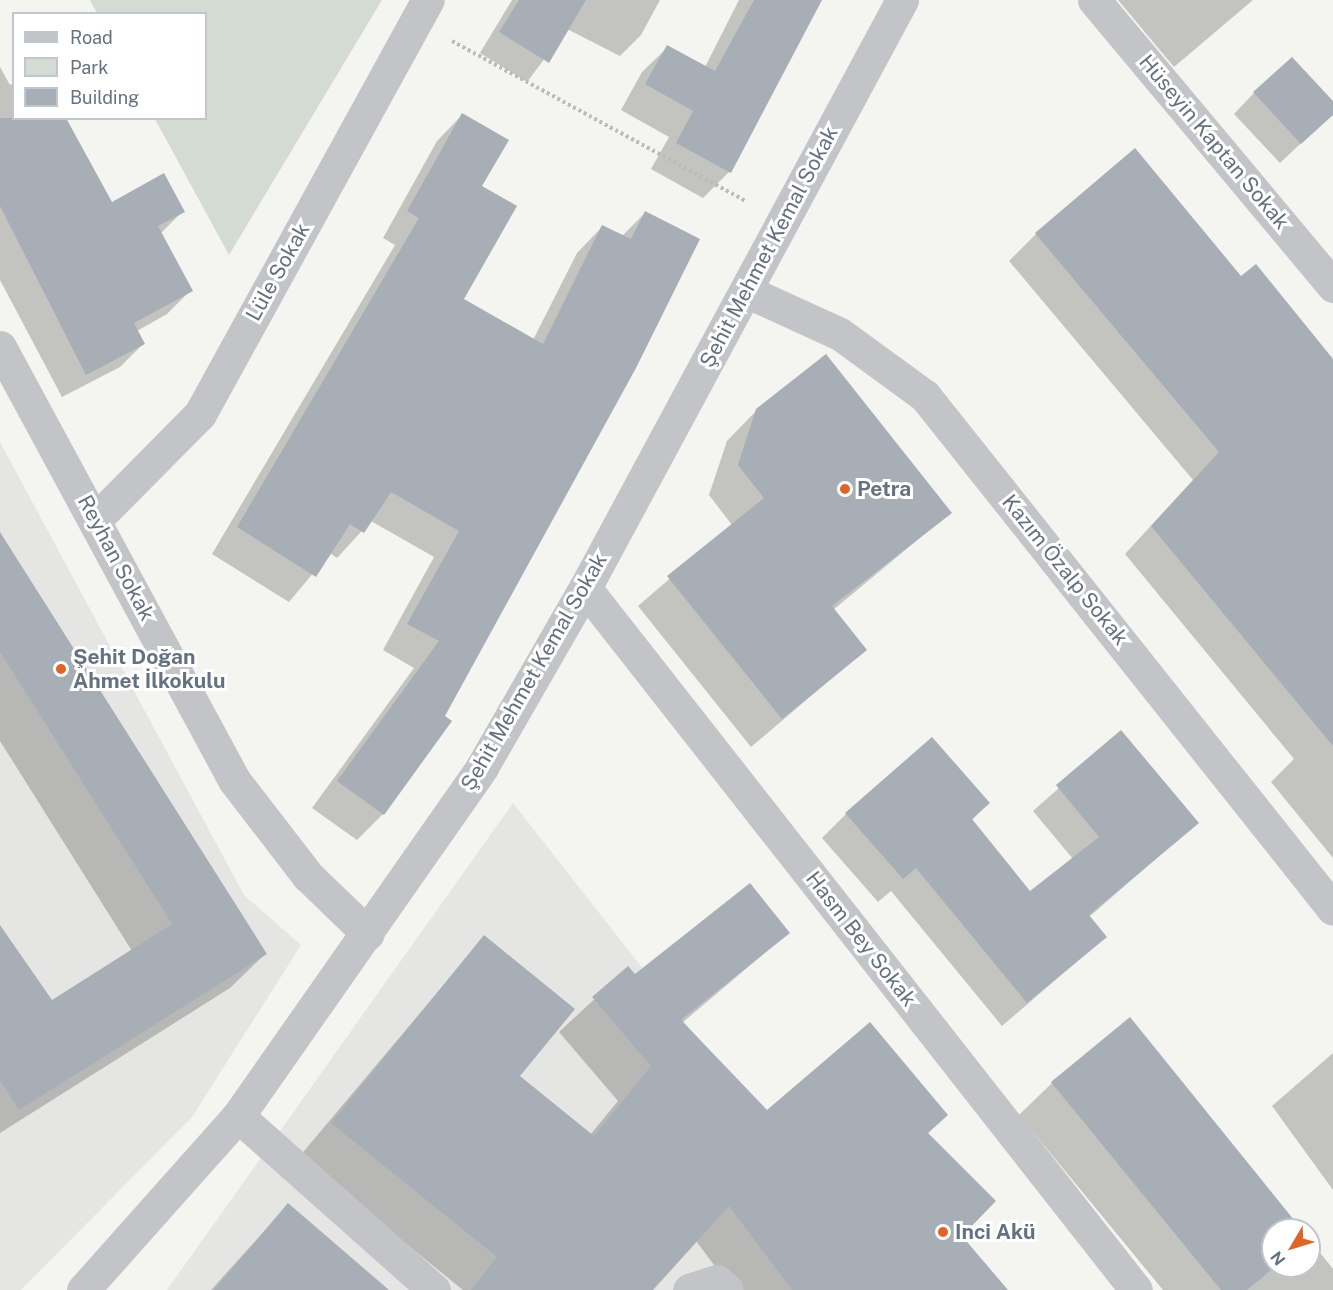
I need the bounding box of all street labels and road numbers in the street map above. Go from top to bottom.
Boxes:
street label: Hüseyin Kaptan Sokak [1134,50,1294,234]
street label: Şehit Mehmet Kemal Sokak [695,122,843,372]
street label: Lüle Sokak [241,219,315,325]
street label: Kazım Özalp Sokak [997,490,1133,650]
street label: Reyhan Sokak [72,491,160,625]
street label: Şehit Mehmet Kemal Sokak [456,549,612,795]
street label: Hasm Bey Sokak [800,866,922,1012]

